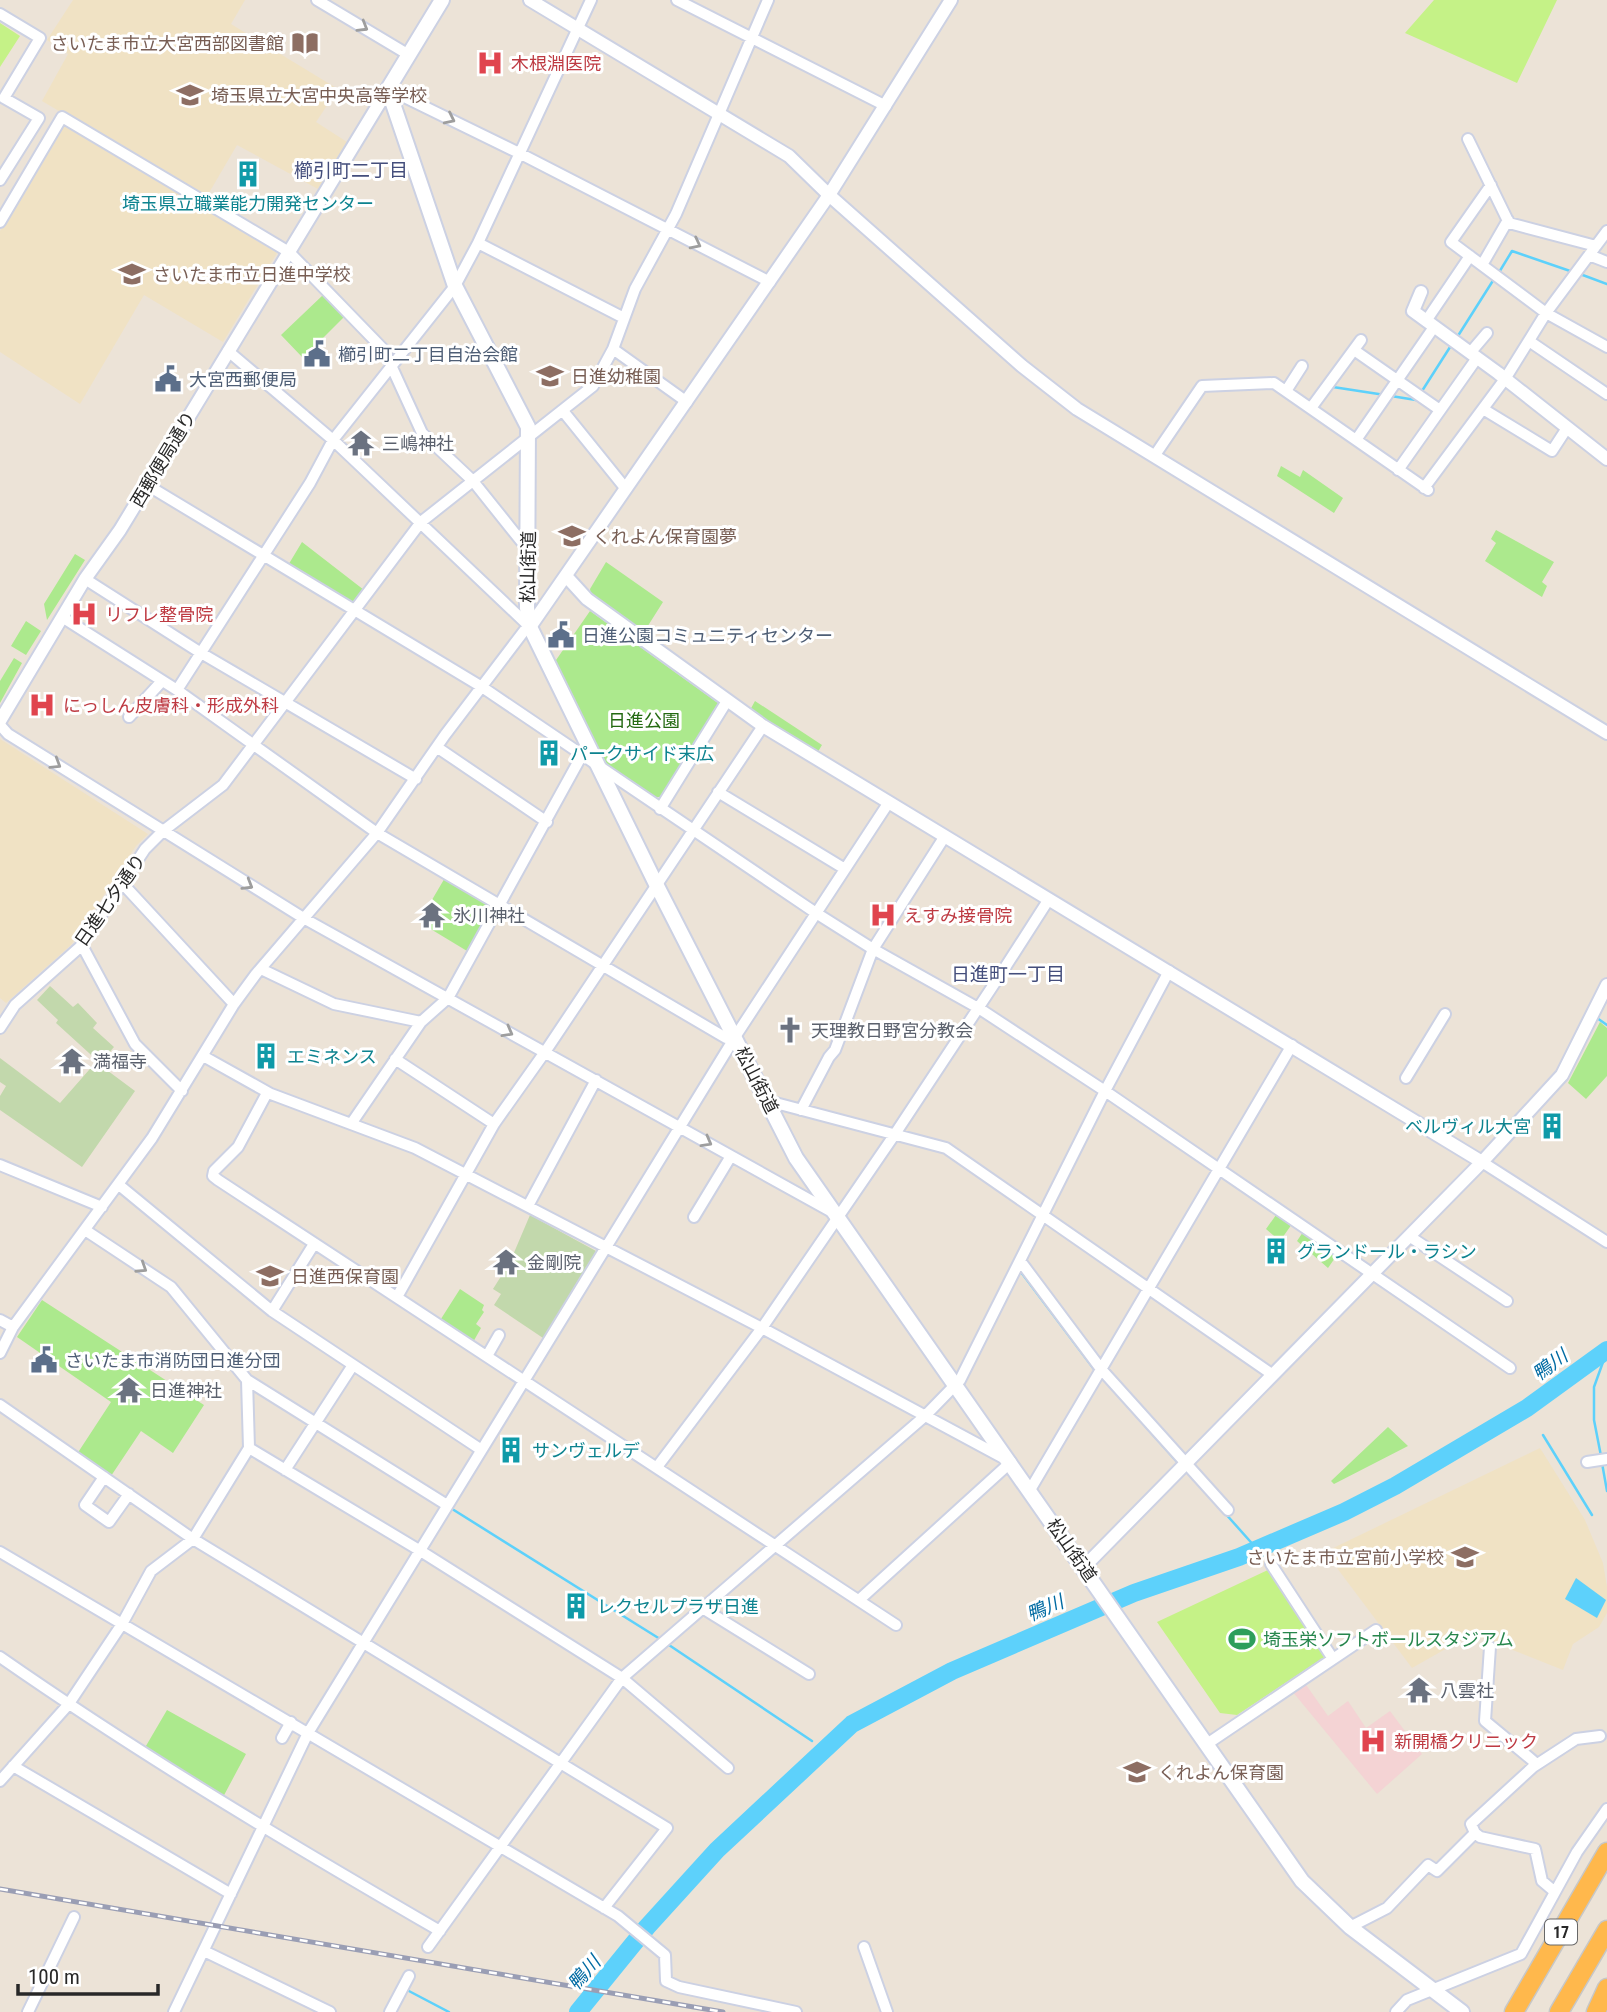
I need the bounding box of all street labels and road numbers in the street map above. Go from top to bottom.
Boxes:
street label: 西郵便局通り [126,407,200,511]
street label: 松山街道 [517,531,539,603]
street label: 日進七夕通り [70,850,150,950]
street label: 松山街道 [731,1043,783,1117]
street label: 松山街道 [1043,1514,1101,1586]
road number: 17 [1545,1920,1577,1944]

